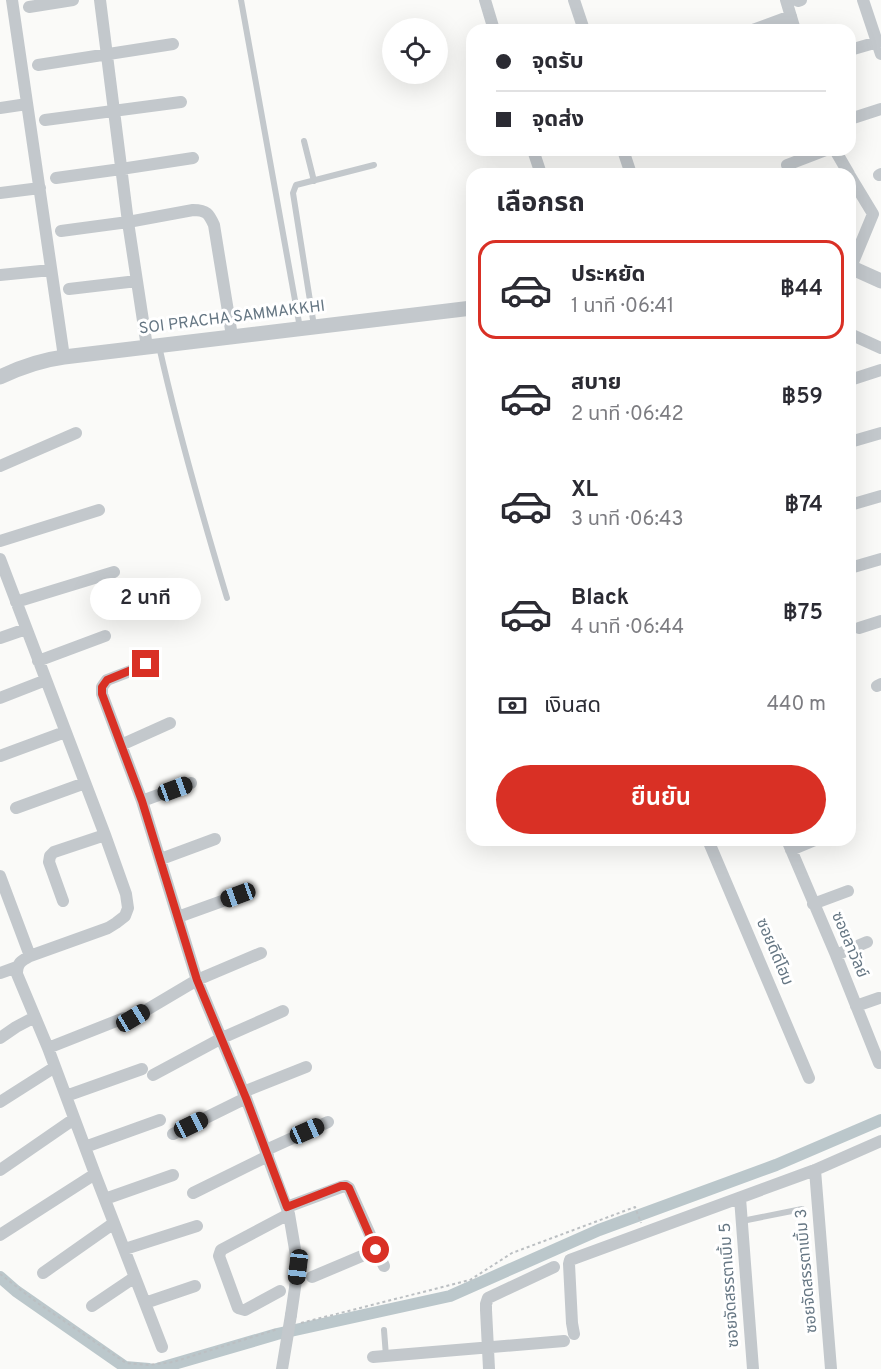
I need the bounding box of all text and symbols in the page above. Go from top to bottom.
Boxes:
map controls [382,18,448,84]
button: locate [382,18,448,84]
text: จุดรับ [532,49,584,76]
text: จุดส่ง [532,107,584,134]
text: เลือกรถ [496,187,585,221]
text: ประหยัด [571,262,646,289]
icon: car [499,263,553,317]
text: ฿44 [780,276,823,303]
text: 1 นาที · 06:41 [571,294,674,320]
street label: SOI PRACHA SAMMAKKHI [138,297,326,339]
text: สบาย [571,370,621,397]
icon: car [499,371,553,425]
text: ฿59 [781,384,823,411]
text: 2 นาที · 06:42 [571,402,684,428]
text: XL [571,477,598,504]
icon: car [499,479,553,533]
text: ฿74 [784,492,823,519]
text: 3 นาที · 06:43 [571,507,683,533]
callout: 2 นาที [90,577,201,619]
text: Black [571,585,629,612]
text: 2 นาที [120,586,171,612]
icon: car [499,587,553,641]
text: ฿75 [783,600,823,627]
text: 4 นาที · 06:44 [571,615,684,641]
route end [132,650,159,677]
icon: cash [496,689,529,722]
text: 440 m [767,692,826,718]
text: เงินสด [544,693,601,720]
button: ยืนยัน [496,765,826,834]
car [155,774,195,804]
car [218,880,258,910]
street label: ซอยลาวัลย์ [826,909,872,981]
street label: ซอยดีดีโฮม [751,915,797,989]
car [113,1001,153,1035]
car [171,1109,211,1141]
car [287,1115,327,1147]
street label: ซอยจัดสรรตาเบิ้ม 3 [790,1208,822,1334]
street label: ซอยจัดสรรตาเบิ้ม 5 [714,1222,744,1348]
route start [362,1236,389,1263]
car [287,1248,309,1286]

